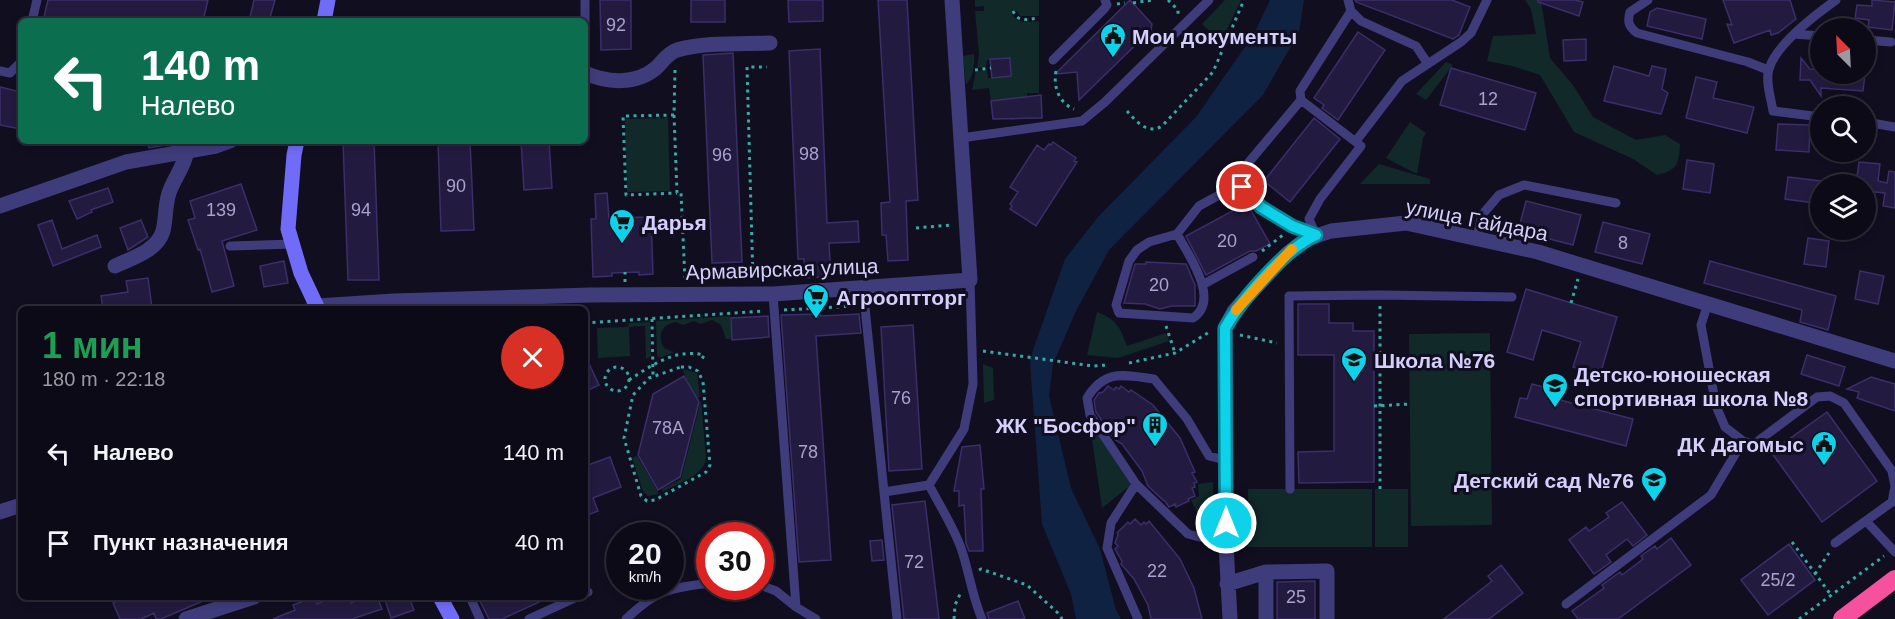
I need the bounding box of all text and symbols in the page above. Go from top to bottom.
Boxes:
house number: 92 [606,15,626,35]
north arrow [1810,18,1876,84]
map controls [1810,18,1876,240]
public building icon: Мои документы [1098,21,1128,59]
place label: Мои документы [1132,25,1297,48]
icon: left [42,42,120,120]
text: 140 m [141,42,260,89]
house number: 12 [1478,89,1498,109]
text: Налево [141,91,235,121]
button: search [1810,96,1876,162]
house number: 98 [799,144,819,164]
house number: 96 [712,145,732,165]
pin [1216,161,1267,212]
icon: arrive [1225,170,1258,203]
button: layers [1810,174,1876,240]
house number: 90 [446,176,466,196]
street label: улица Гайдара [1404,195,1550,245]
house number: 139 [206,200,236,220]
house number: 94 [351,200,371,220]
supermarket icon: Дарья [607,207,637,245]
place label: Дарья [642,211,707,234]
house number: 20 [1217,231,1237,251]
house number: 8 [1618,233,1628,253]
street label: Армавирская улица [685,254,879,284]
house number: 20 [1149,275,1169,295]
supermarket icon: Агрооптторг [801,282,831,320]
place label: Агрооптторг [836,286,966,309]
text: 1 мин [42,325,143,366]
button: close [501,326,564,389]
school or university icon: Школа №76 [1339,345,1369,383]
place label: Школа №76 [1374,349,1495,372]
place label: Детско-юношеская спортивная школа №8 [1574,363,1809,410]
text: 180 m · 22:18 [42,368,165,390]
school or university icon: Детско-юношеская спортивная школа №8 [1540,371,1570,409]
house number: 76 [891,388,911,408]
building icon: ЖК "Босфор" [1140,410,1170,448]
place label: ЖК "Босфор" [994,414,1136,437]
house number: 78А [652,418,684,438]
public building icon: ДК Дагомыс [1809,429,1839,467]
place label: ДК Дагомыс [1678,433,1804,456]
icon: left [42,437,75,470]
text: Налево [93,440,174,465]
text: 140 m [503,440,564,465]
house number: 78 [798,442,818,462]
school or university icon: Детский сад №76 [1639,465,1669,503]
place label: Детский сад №76 [1454,469,1634,492]
position arrow [1194,491,1258,555]
speed limit sign: 30 [696,522,774,600]
icon: arrive [42,527,75,560]
text: Пункт назначения [93,530,289,555]
text: 40 m [515,530,564,555]
text: 20 [628,537,662,570]
house number: 72 [904,552,924,572]
house number: 22 [1147,561,1167,581]
text: km/h [629,568,661,585]
house number: 25/2 [1760,570,1796,590]
house number: 25 [1286,587,1306,607]

